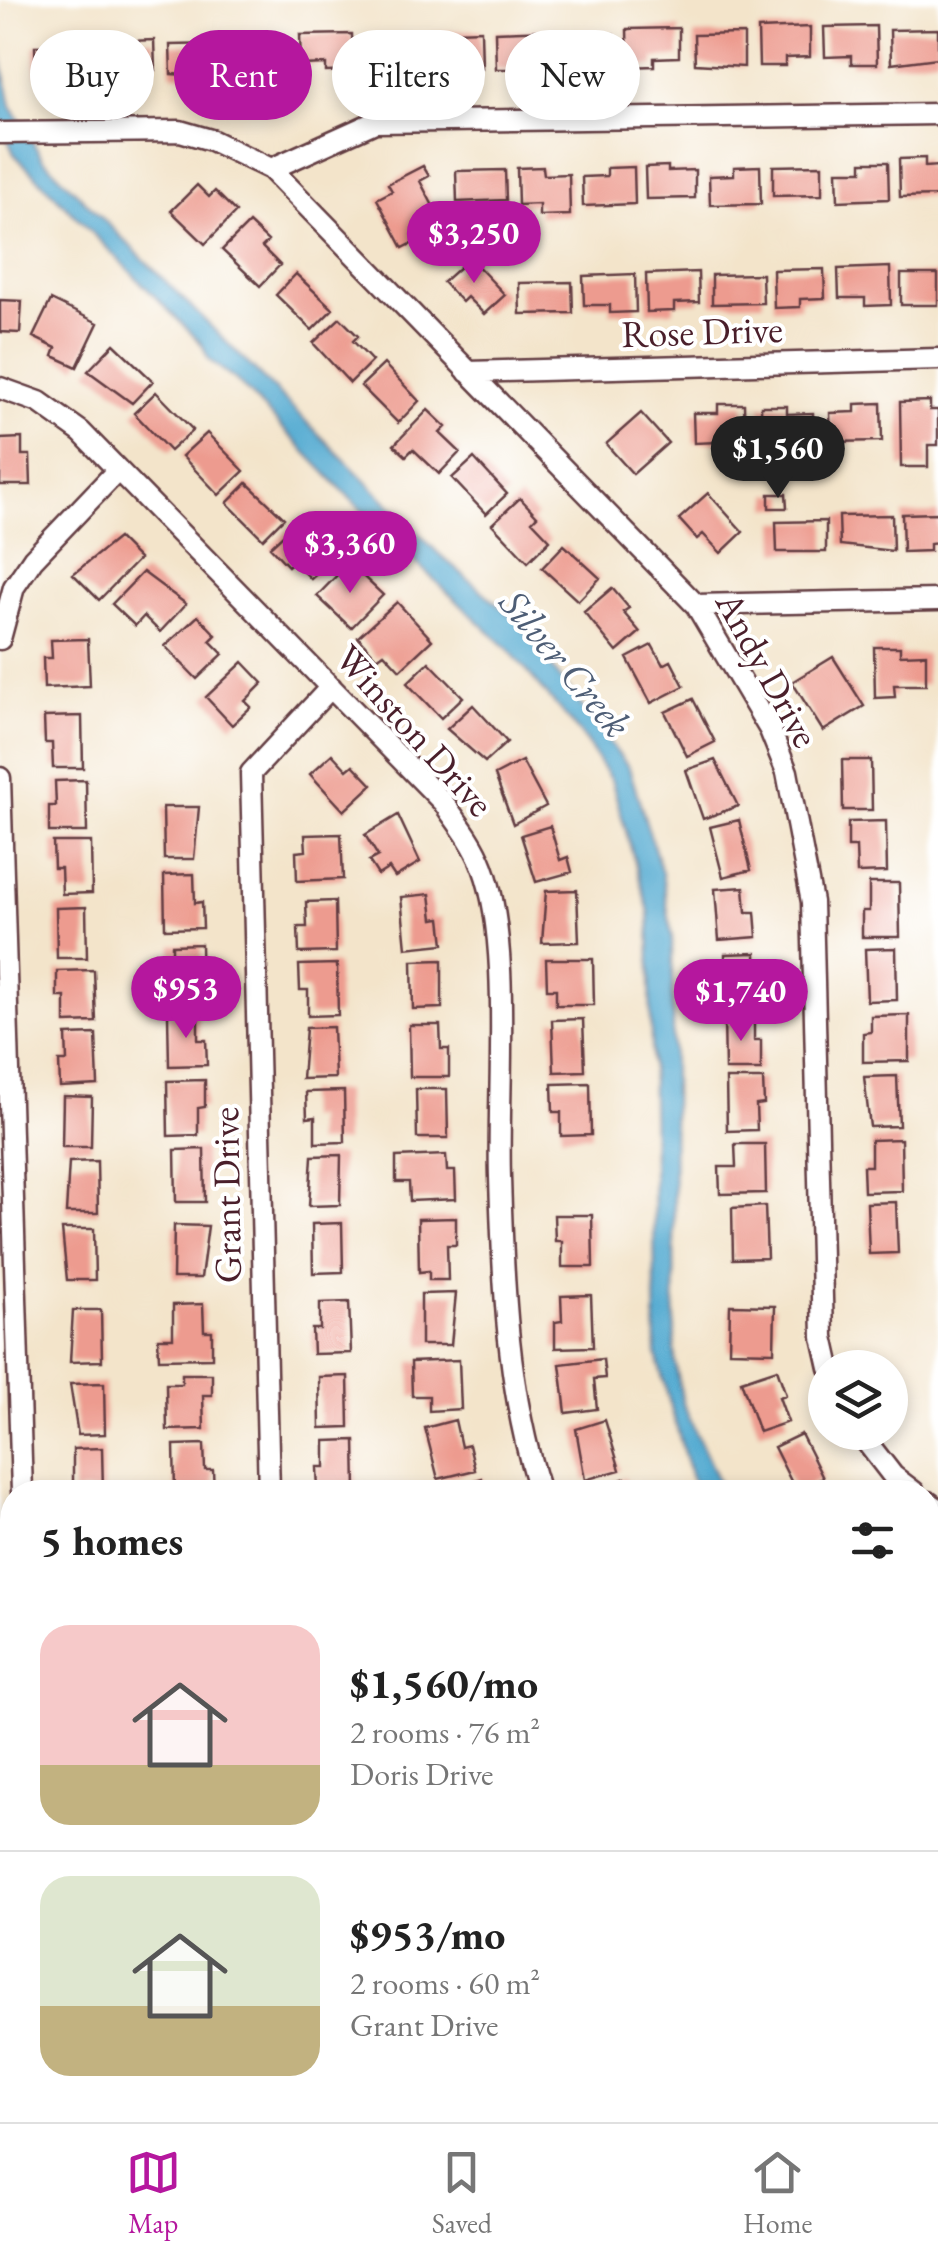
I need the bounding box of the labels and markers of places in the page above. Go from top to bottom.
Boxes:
pin: $3,250 [393,201,555,286]
pin: $1,560 [697,416,859,501]
pin: $3,360 [269,511,431,596]
pin: $953 [127,956,245,1041]
pin: $1,740 [660,959,822,1044]

